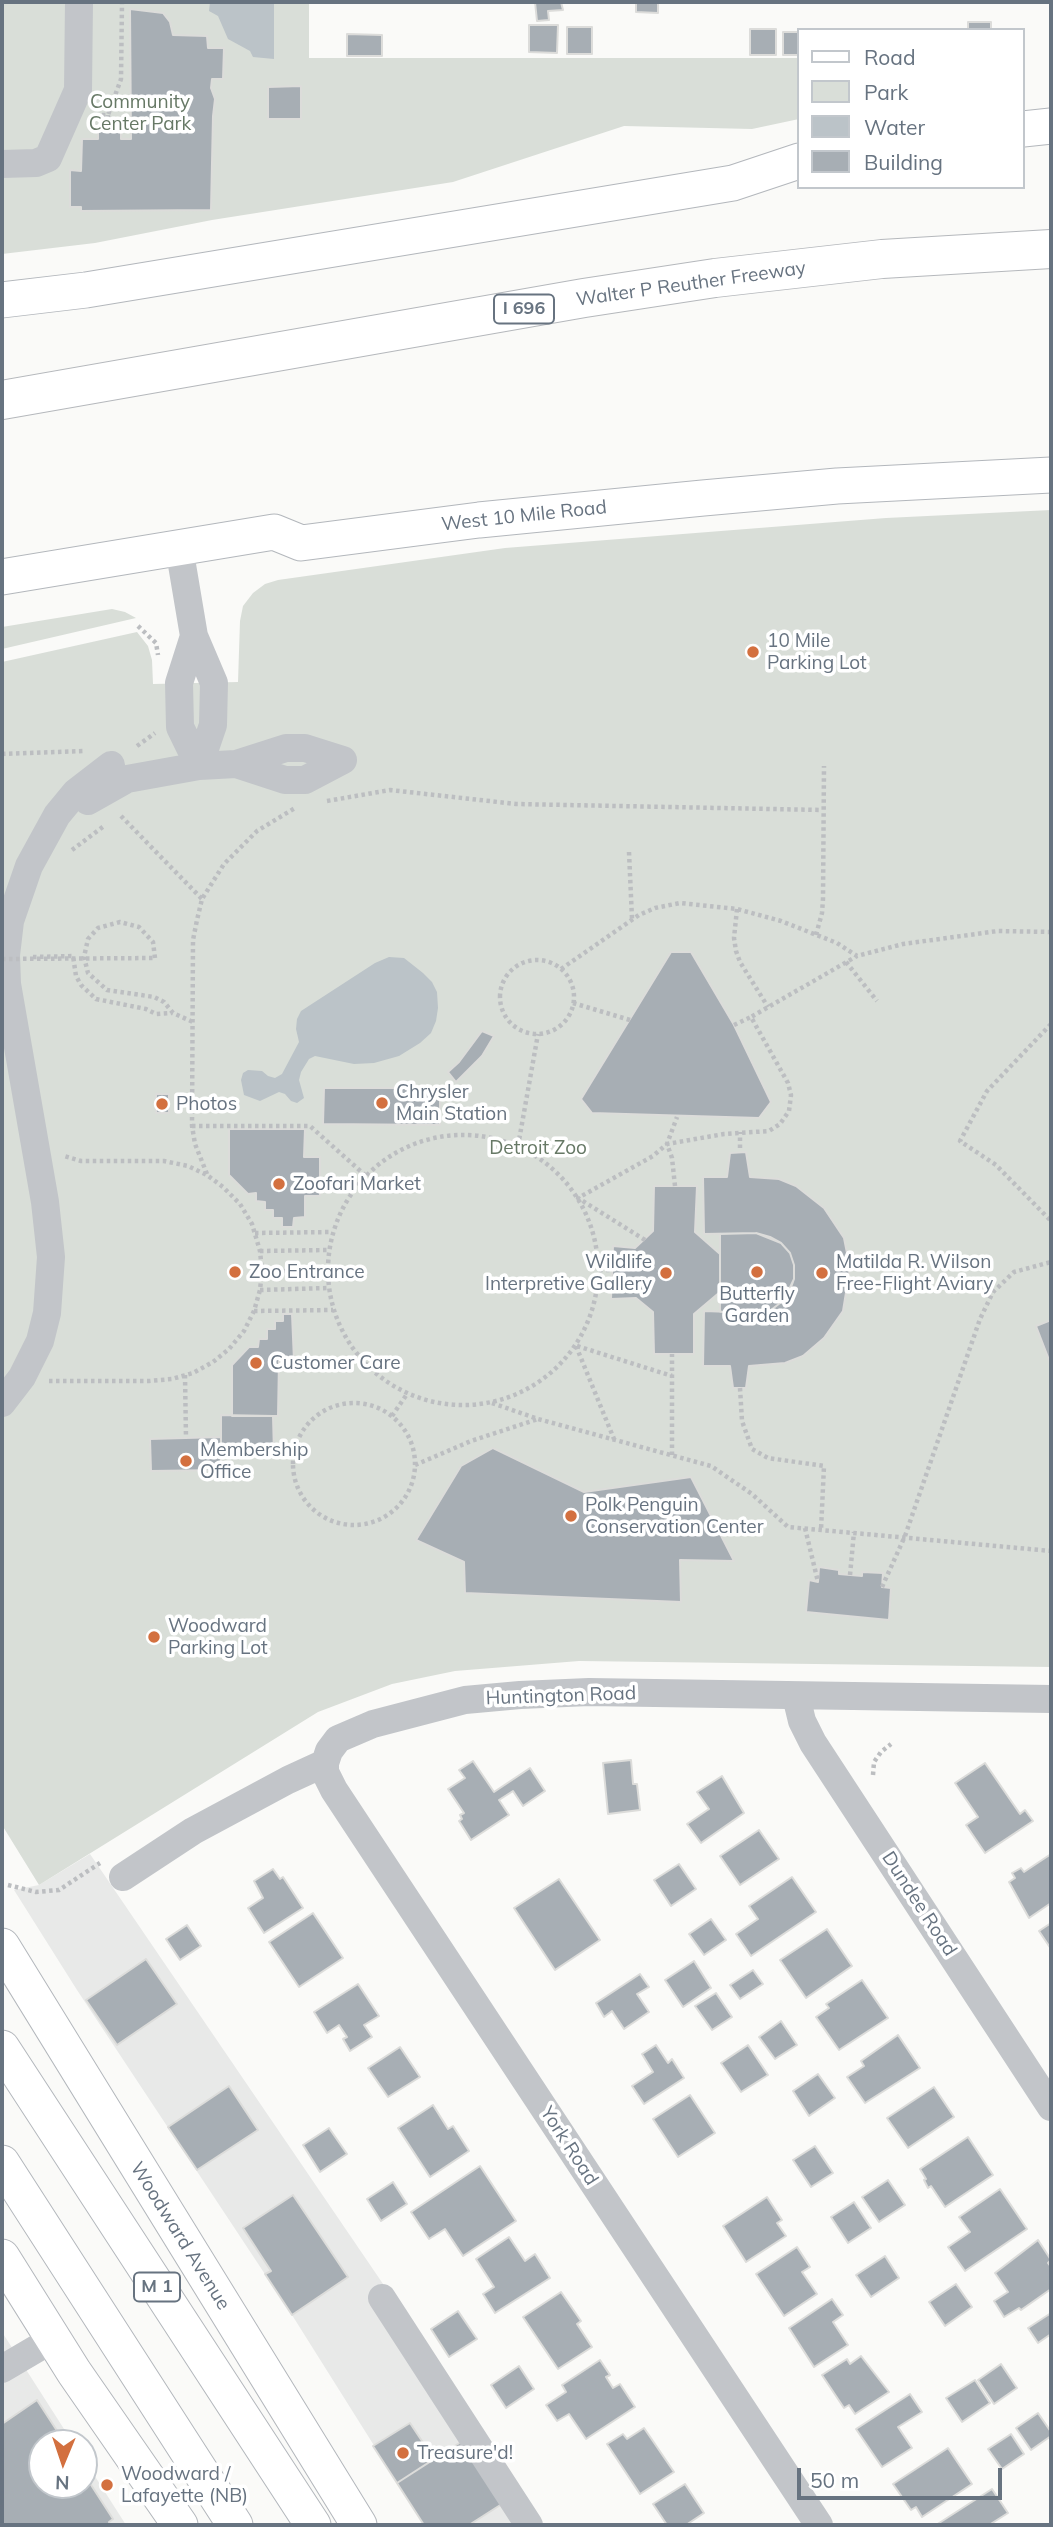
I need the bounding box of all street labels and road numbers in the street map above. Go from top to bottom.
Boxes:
street label: Walter P Reuther Freeway [575,257,807,311]
road number: I 696 [494,295,554,324]
street label: West 10 Mile Road [440,496,608,536]
street label: Huntington Road [485,1682,637,1710]
street label: Dundee Road [877,1848,961,1960]
street label: York Road [535,2102,603,2190]
street label: Woodward Avenue [125,2158,235,2314]
road number: M 1 [134,2272,180,2302]

